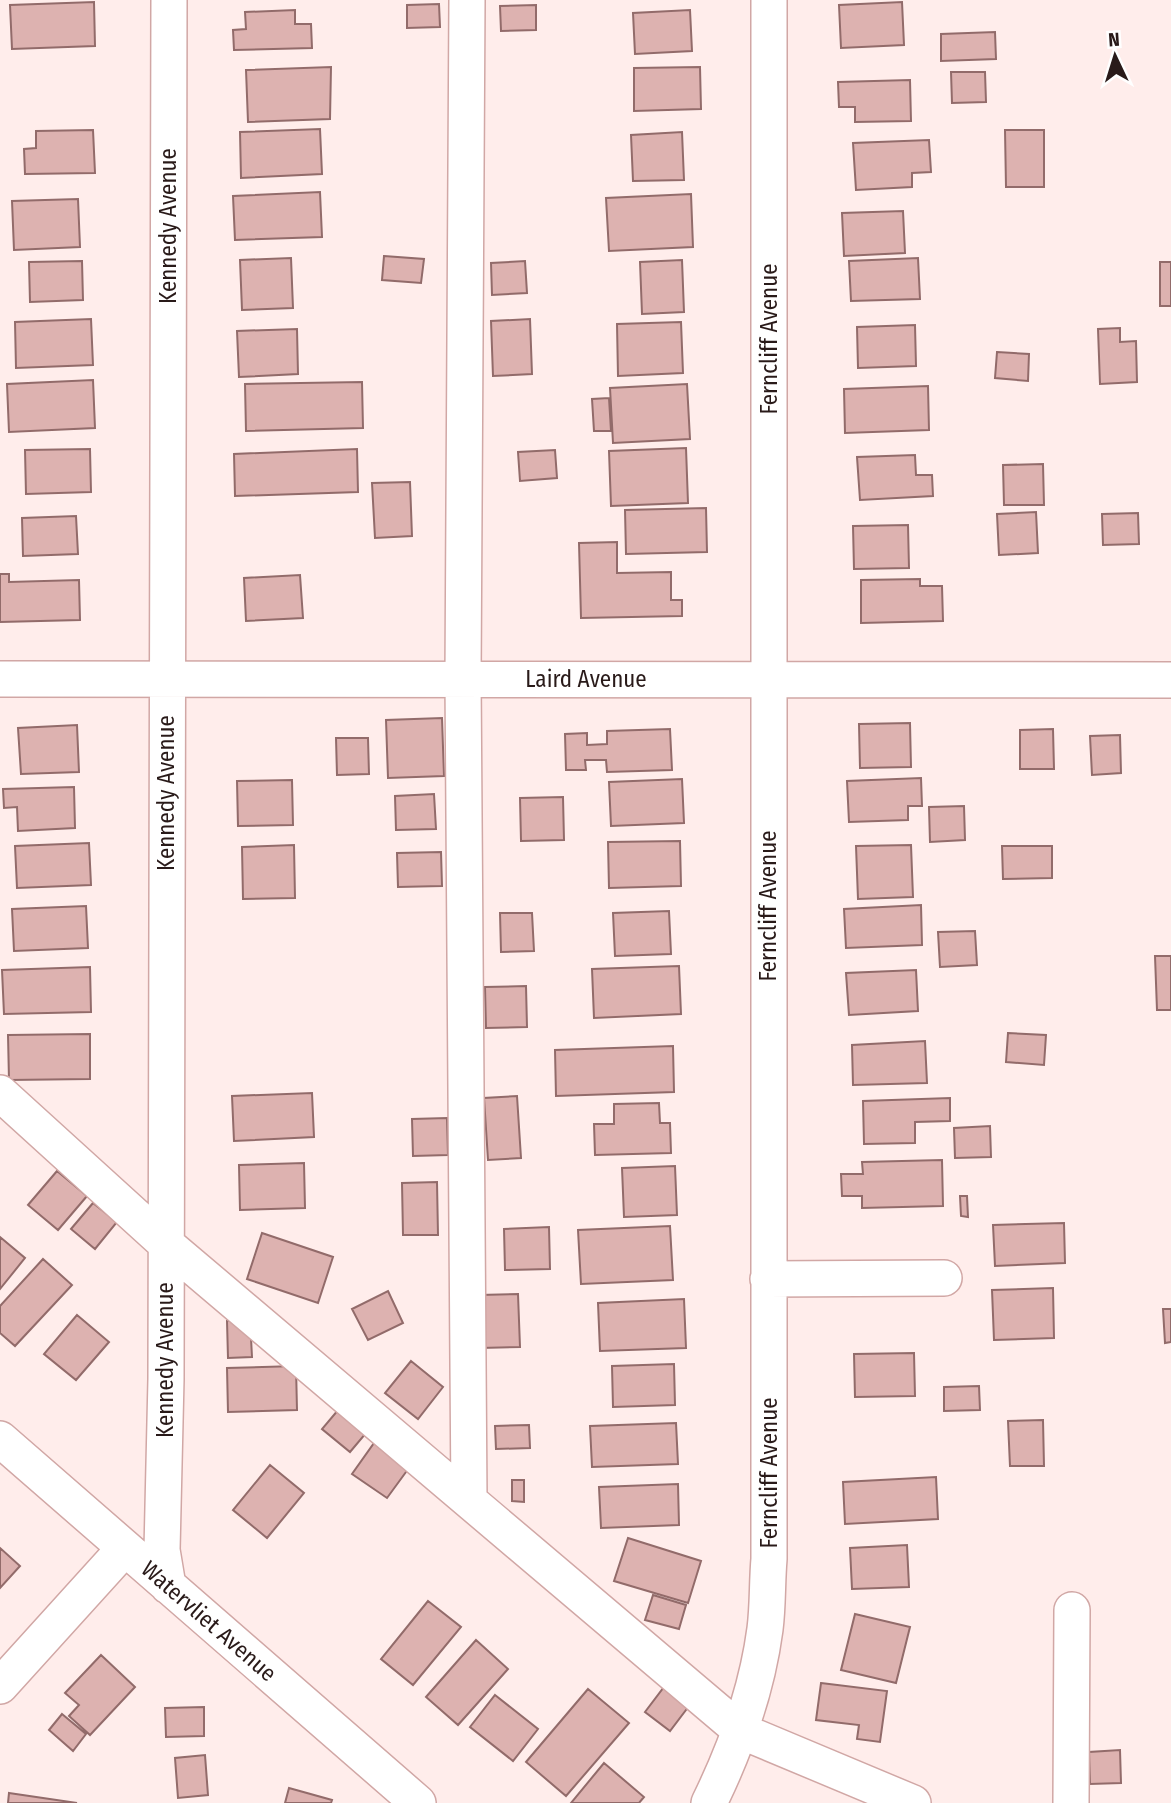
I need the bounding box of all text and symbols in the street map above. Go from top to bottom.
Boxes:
north arrow [1080,21,1150,91]
text: N [1107,28,1120,51]
street label: Kennedy Avenue [154,148,182,304]
street label: Ferncliff Avenue [755,263,783,415]
street label: Laird Avenue [525,665,647,693]
street label: Kennedy Avenue [152,715,180,871]
street label: Ferncliff Avenue [754,830,782,982]
street label: Kennedy Avenue [151,1282,179,1438]
street label: Ferncliff Avenue [755,1397,783,1549]
street label: Watervliet Avenue [136,1555,282,1687]

